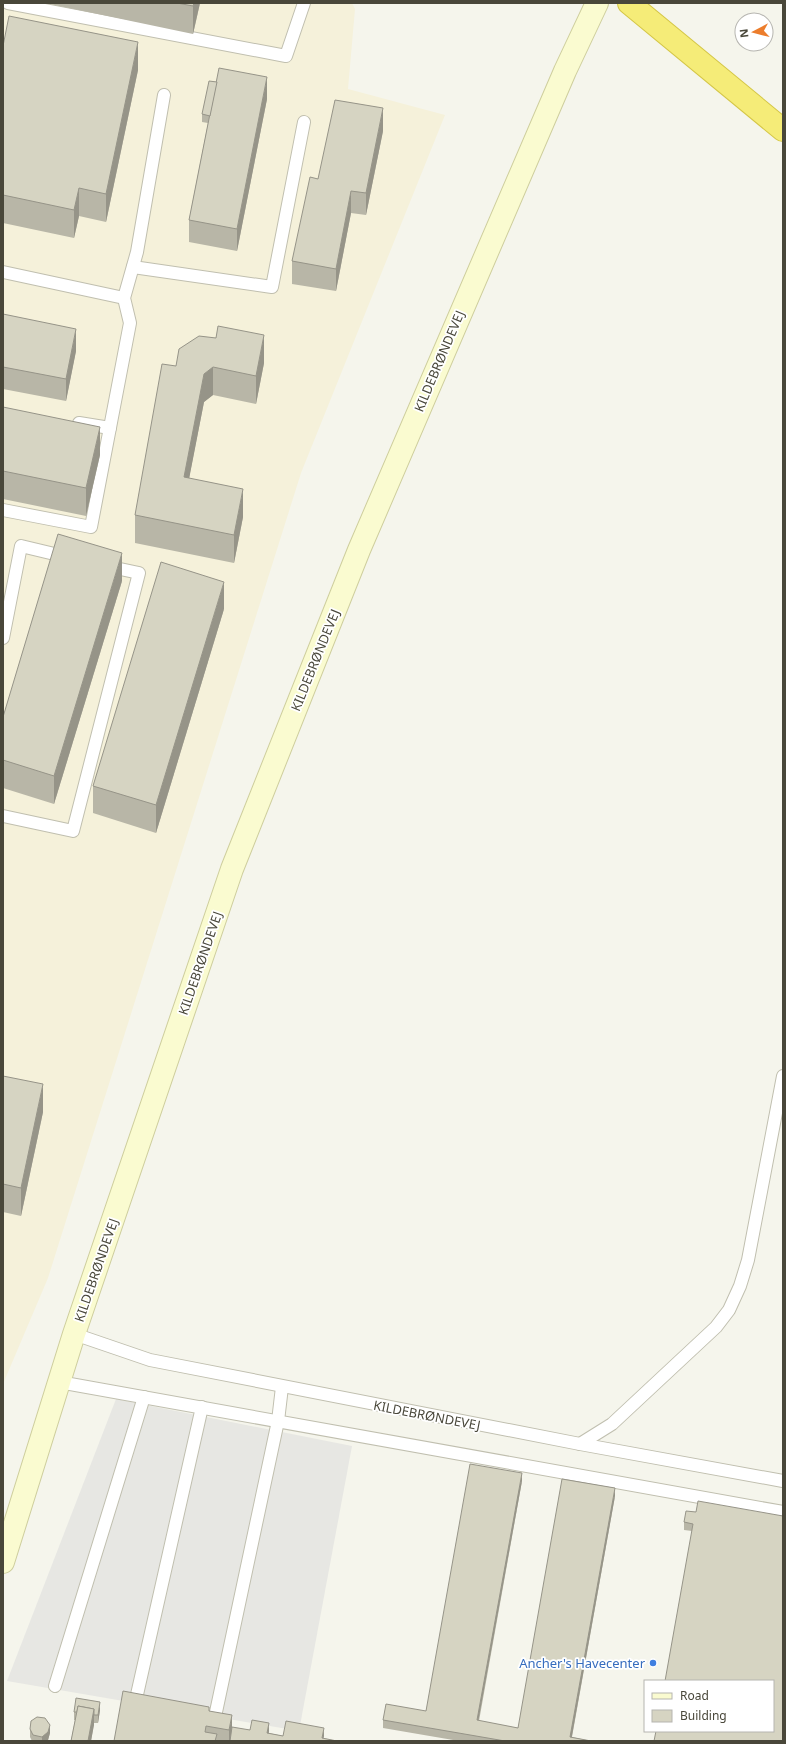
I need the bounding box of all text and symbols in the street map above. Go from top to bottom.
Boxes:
north arrow [734,12,774,52]
text: N [736,28,752,39]
street label: KILDEBRØNDEVEJ [409,307,469,415]
street label: KILDEBRØNDEVEJ [286,606,344,714]
street label: KILDEBRØNDEVEJ [174,909,226,1017]
street label: KILDEBRØNDEVEJ [70,1216,122,1324]
street label: KILDEBRØNDEVEJ [372,1396,482,1434]
place label: Ancher's Havecenter [519,1654,646,1672]
marker: Ancher's Havecenter [648,1658,658,1668]
legend [644,1680,774,1732]
text: Road [680,1687,709,1704]
text: Building [680,1707,727,1724]

